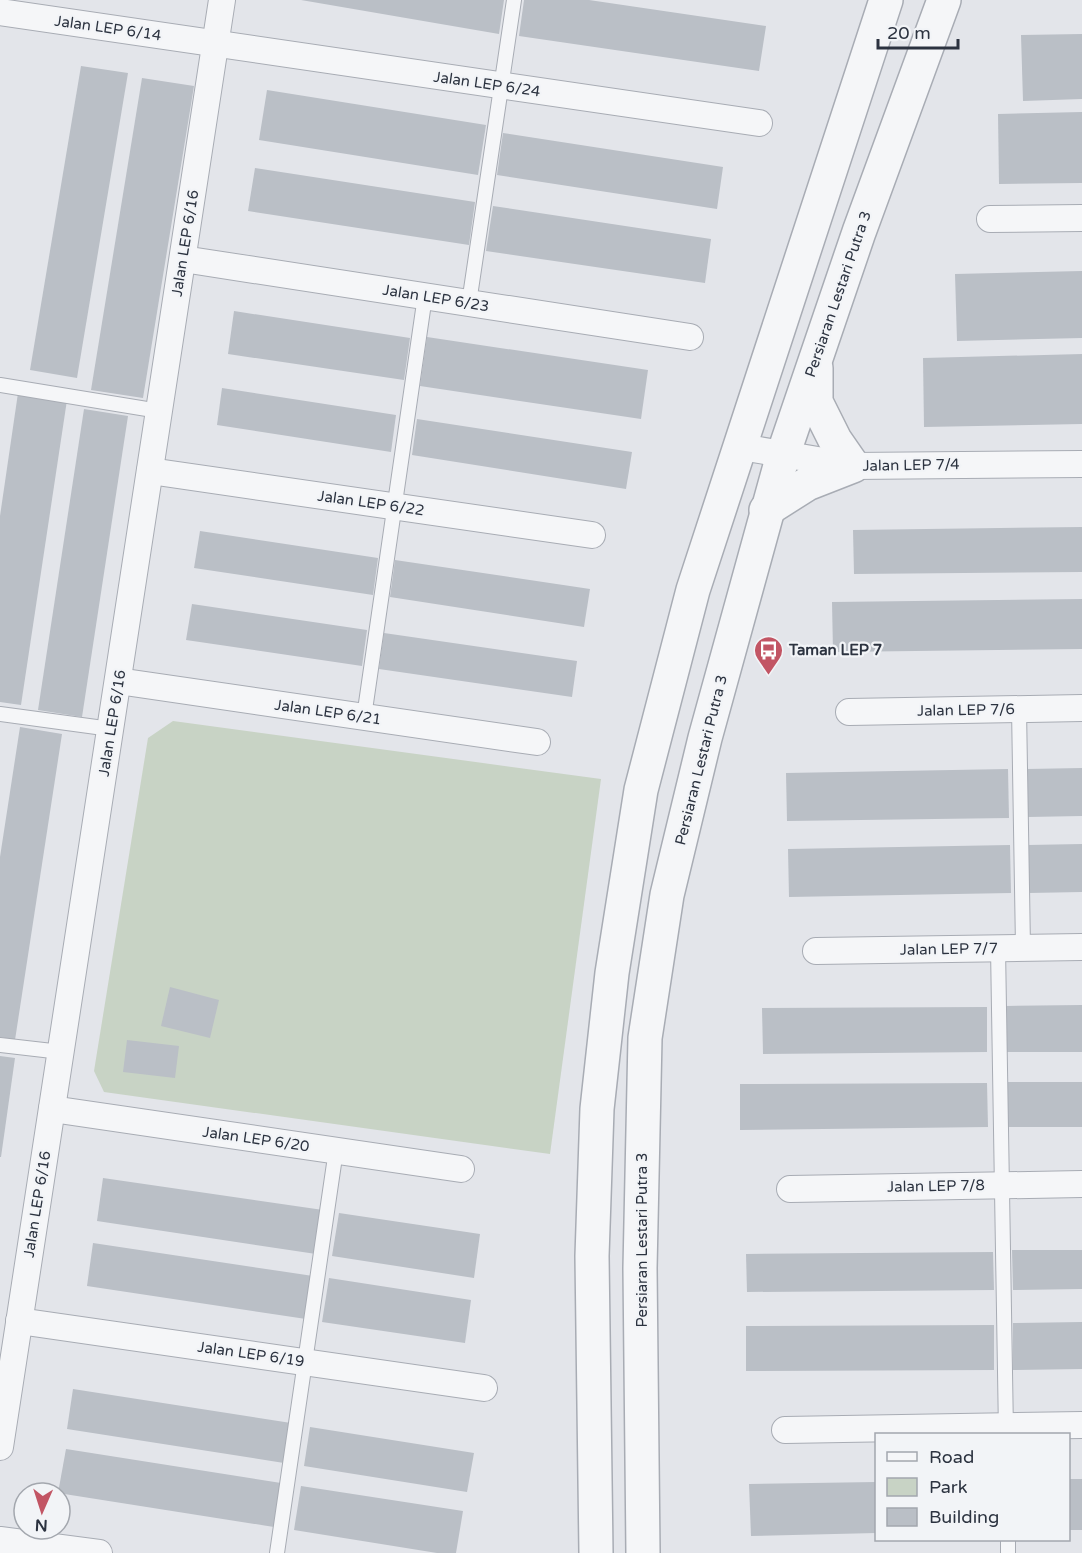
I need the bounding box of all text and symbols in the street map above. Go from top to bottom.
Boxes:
street label: Jalan LEP 6/14 [53,12,163,44]
scale bar [878,12,958,50]
text: 20 m [887,22,931,44]
street label: Jalan LEP 6/24 [432,68,542,100]
street label: Jalan LEP 6/16 [168,188,202,298]
street label: Persiaran Lestari Putra 3 [801,208,875,380]
street label: Jalan LEP 6/23 [381,281,491,315]
street label: Jalan LEP 7/4 [862,455,960,475]
street label: Jalan LEP 6/22 [316,487,426,519]
bus stop icon: Taman LEP 7 [752,634,784,676]
place label: Taman LEP 7 [788,641,882,659]
street label: Jalan LEP 6/16 [95,668,129,778]
street label: Persiaran Lestari Putra 3 [671,673,731,847]
street label: Jalan LEP 6/21 [273,696,383,728]
street label: Jalan LEP 7/6 [917,700,1015,720]
street label: Jalan LEP 7/7 [900,939,998,959]
street label: Jalan LEP 6/20 [201,1123,311,1155]
street label: Jalan LEP 6/16 [20,1149,54,1259]
street label: Persiaran Lestari Putra 3 [633,1153,651,1327]
street label: Jalan LEP 7/8 [887,1176,985,1196]
street label: Jalan LEP 6/19 [196,1338,306,1370]
legend [875,1433,1070,1541]
text: Road [929,1446,974,1468]
text: Park [929,1476,968,1498]
north arrow [12,1481,72,1541]
text: Building [929,1506,999,1528]
text: N [34,1515,48,1535]

